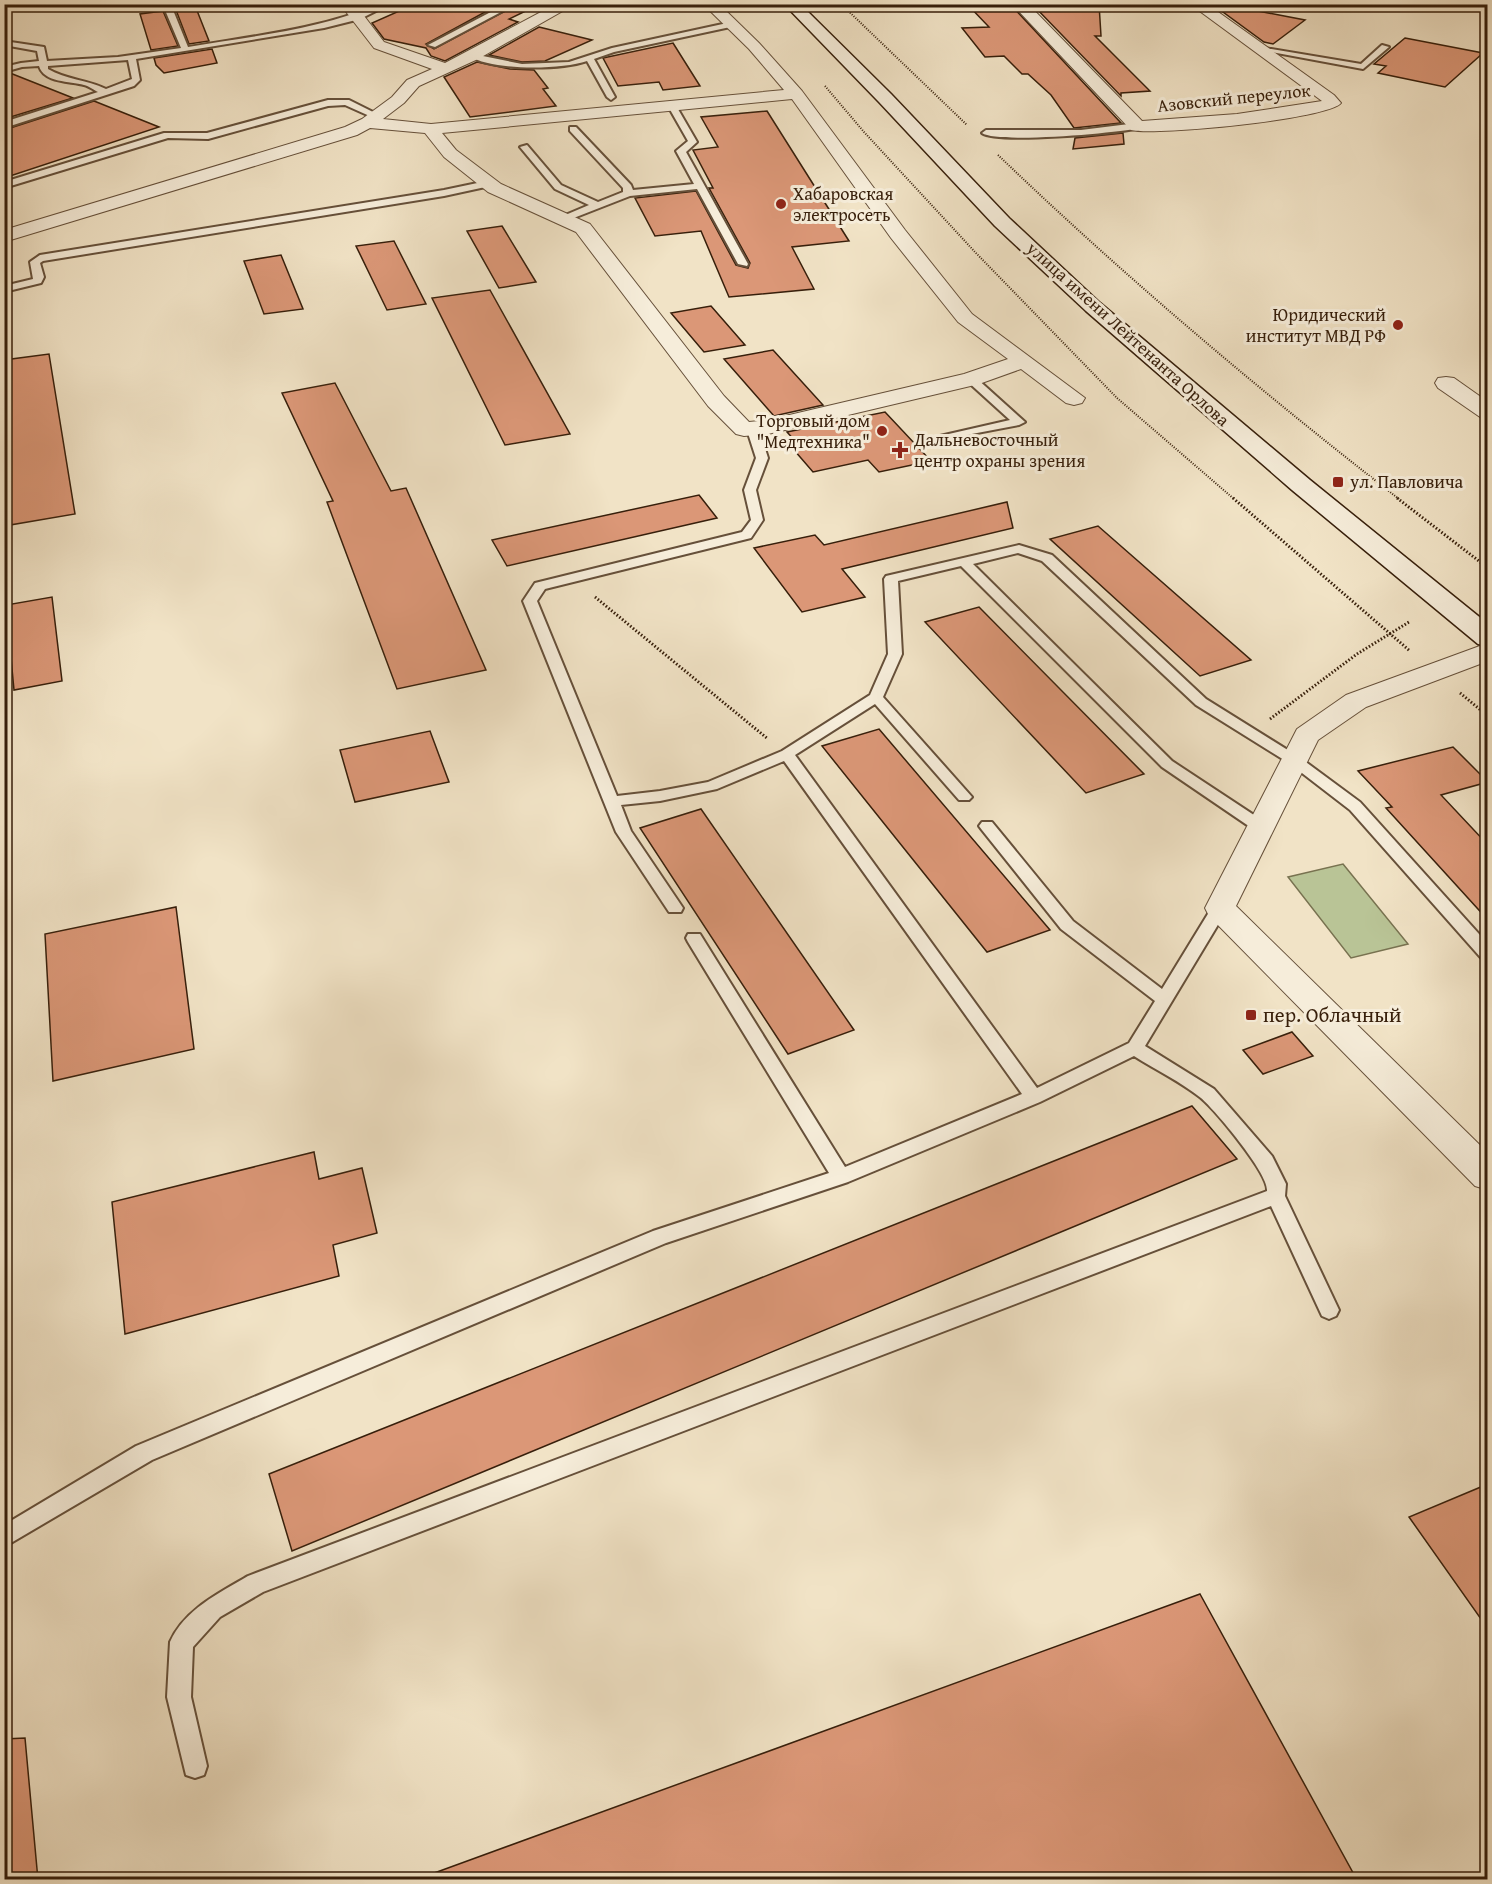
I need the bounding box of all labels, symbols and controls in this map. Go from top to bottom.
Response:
street label: Азовский переулок [1156,76,1312,119]
place label: Хабаровская электросеть [793,180,893,228]
marker: Хабаровская электросеть [774,197,788,211]
street label: улица имени Лейтенанта Орлова [1020,234,1236,433]
place label: Юридический институт МВД РФ [1246,301,1386,349]
marker: Юридический институт МВД РФ [1391,318,1405,332]
place label: Торговый дом "Медтехника" [756,407,870,455]
marker: Торговый дом "Медтехника" [875,424,889,438]
place label: Дальневосточный центр охраны зрения [913,426,1085,474]
marker: Дальневосточный центр охраны зрения [891,441,909,459]
place label: ул. Павловича [1349,468,1464,495]
marker: ул. Павловича [1331,475,1345,489]
place label: пер. Облачный [1263,999,1401,1030]
marker: пер. Облачный [1244,1008,1258,1022]

